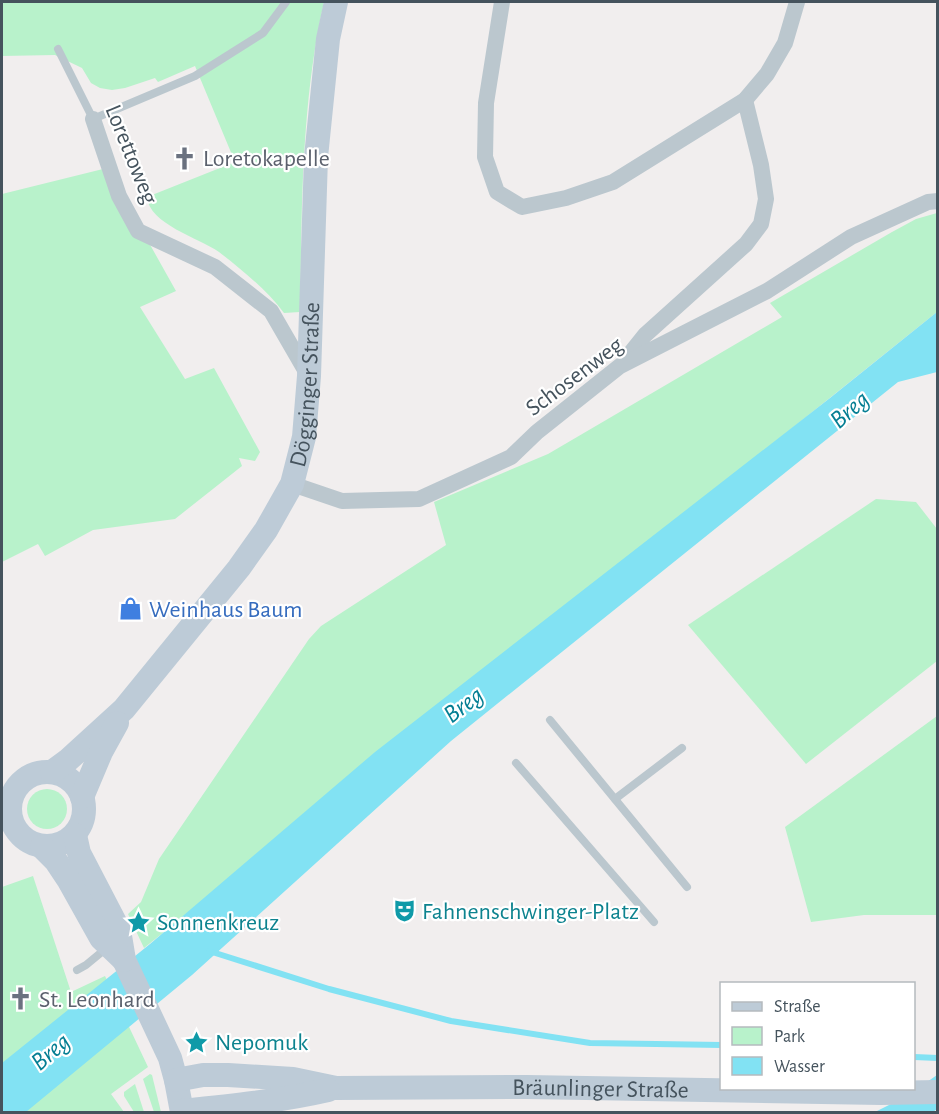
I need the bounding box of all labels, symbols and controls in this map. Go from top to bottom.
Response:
street label: Lorettoweg [100,101,162,208]
church icon: Loretokapelle [172,145,198,171]
place label: Loretokapelle [203,147,330,171]
street label: Dögginger Straße [286,302,324,470]
street label: Schosenweg [522,333,628,421]
water label: Breg [825,386,874,434]
shop icon: Weinhaus Baum [118,596,144,622]
place label: Weinhaus Baum [149,598,302,622]
water label: Breg [439,682,488,728]
theatre icon: Fahnenschwinger-Platz [391,898,417,924]
place label: Fahnenschwinger-Platz [422,900,639,924]
place icon: Sonnenkreuz [126,909,152,935]
place label: Sonnenkreuz [157,911,279,935]
legend [720,982,915,1090]
church icon: St. Leonhard [8,986,34,1012]
place label: St. Leonhard [39,988,155,1012]
text: Straße [774,998,820,1016]
water label: Breg [26,1028,75,1075]
text: Park [774,1028,806,1046]
place icon: Nepomuk [184,1029,210,1055]
place label: Nepomuk [215,1031,308,1055]
text: Wasser [774,1058,825,1076]
street label: Bräunlinger Straße [512,1076,689,1103]

